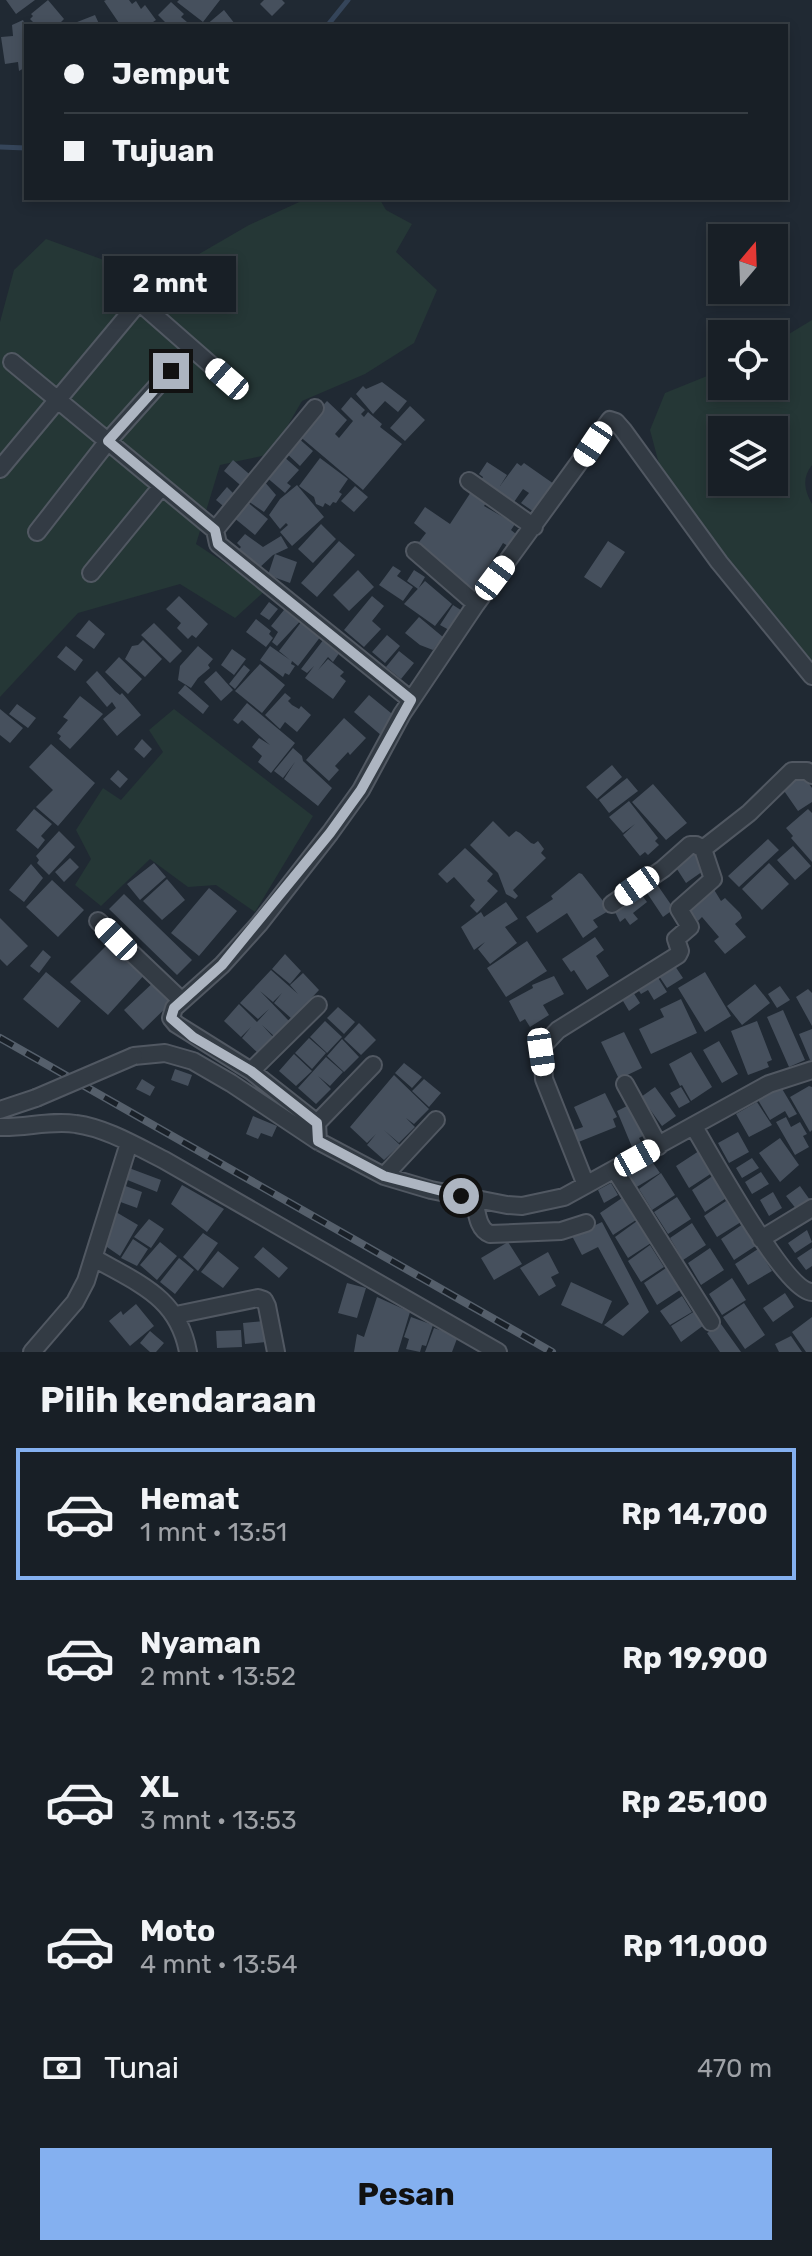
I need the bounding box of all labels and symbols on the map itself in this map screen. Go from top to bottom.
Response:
north arrow [708,224,788,304]
callout: 2 mnt [105,255,237,311]
route end [153,353,189,389]
car [201,354,253,404]
car [570,417,616,471]
car [471,552,519,604]
car [610,862,664,910]
car [91,914,141,964]
car [526,1027,556,1077]
car [610,1136,664,1180]
route start [443,1178,479,1214]

